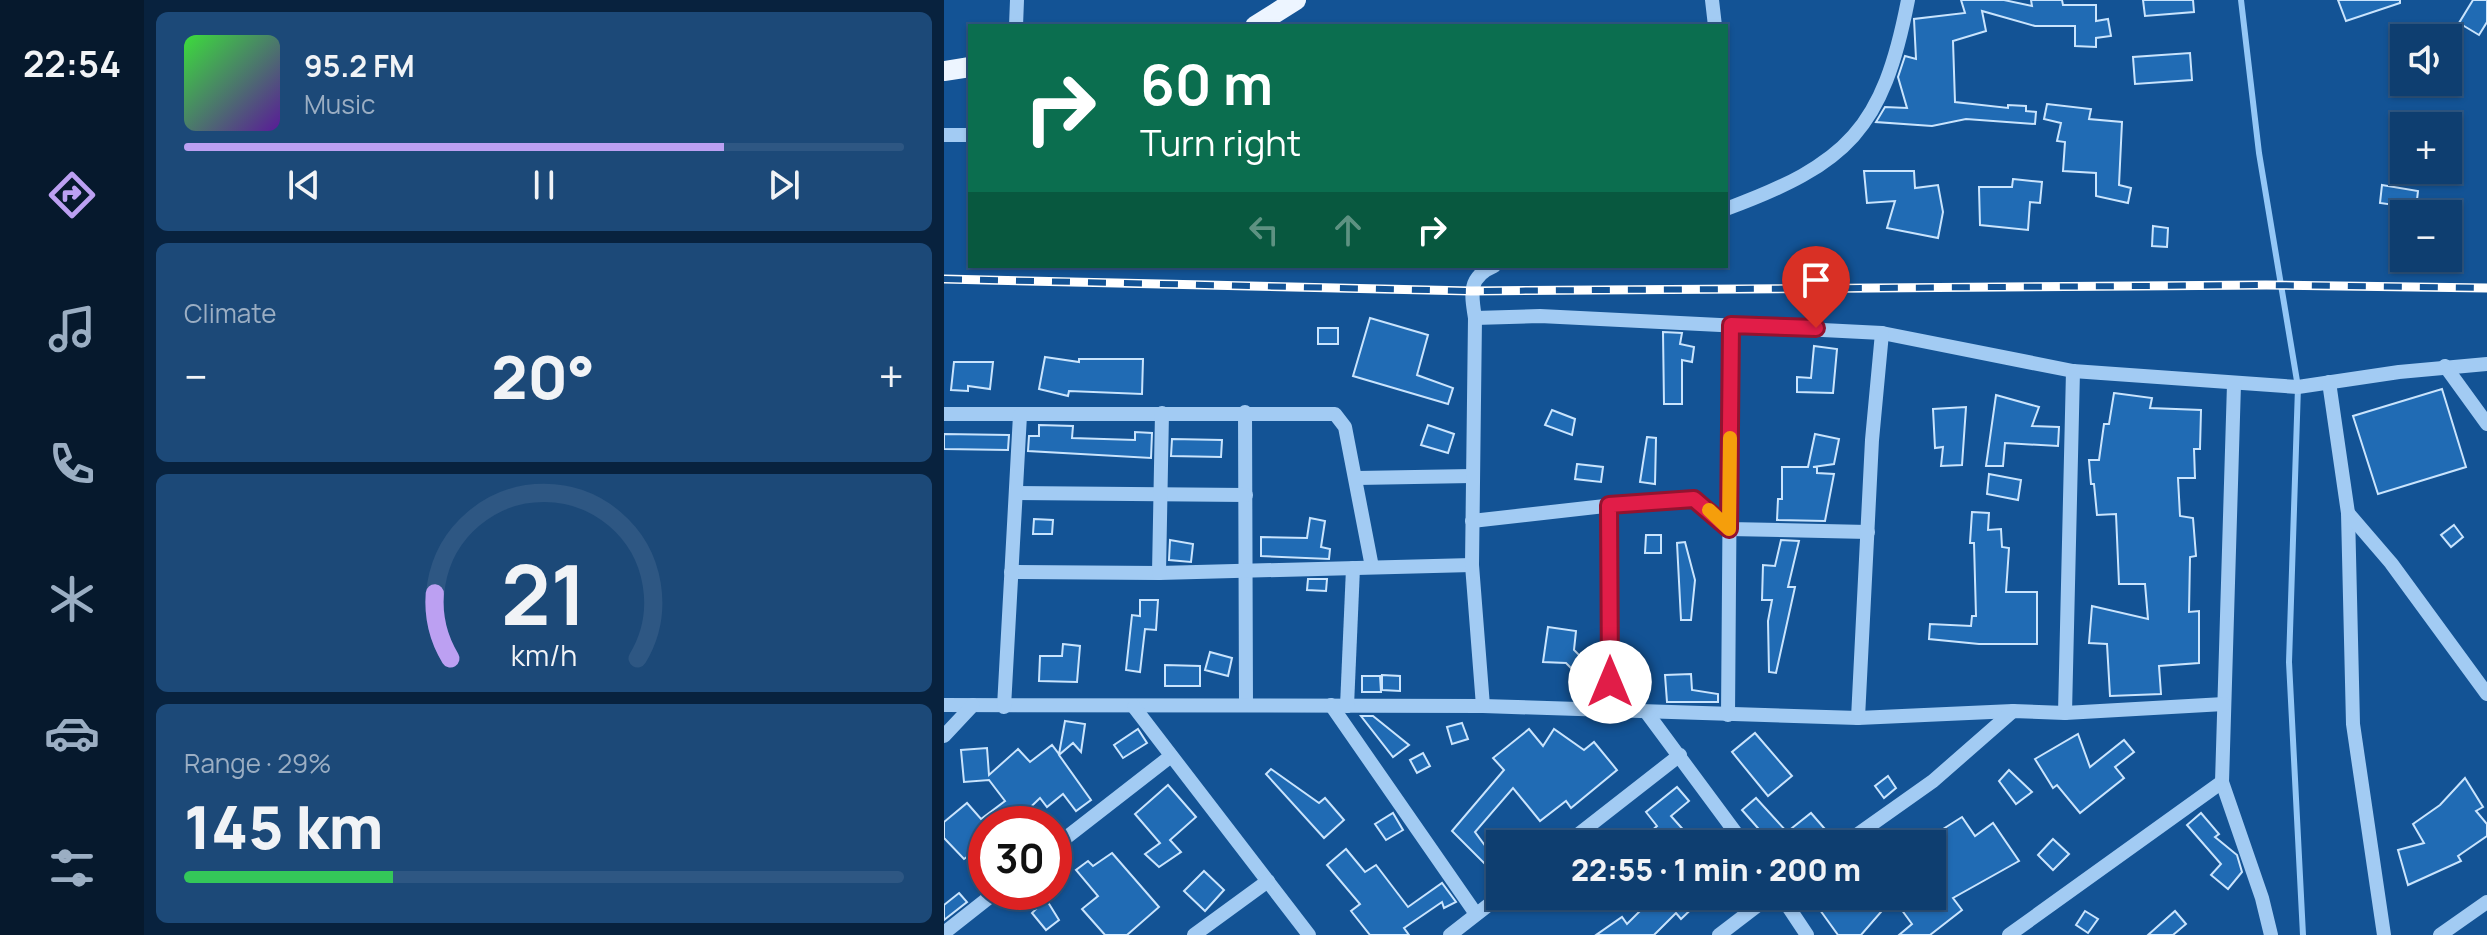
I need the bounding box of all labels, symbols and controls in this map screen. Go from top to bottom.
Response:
map controls [2390,24,2462,272]
button: sound [2390,24,2462,96]
text: 22:54 [23,39,121,88]
text: 95.2 FM [304,45,415,86]
text: 60 m [1140,45,1273,122]
icon: right [1008,56,1112,160]
text: Music [304,86,375,122]
button: + [2390,112,2462,184]
text: Turn right [1140,118,1301,167]
icon: previous [282,163,326,207]
icon: pause [522,163,566,207]
icon: next [762,163,806,207]
icon: directions [44,167,100,223]
button: − [2390,200,2462,272]
icon: left [1242,208,1286,252]
icon: ahead [1326,208,1370,252]
icon: right [1410,208,1454,252]
pin [1782,246,1850,328]
icon: arrive [1794,258,1838,302]
text: Climate [184,295,276,331]
icon: music [44,301,100,357]
text: 20° [491,335,595,417]
text: − [184,346,208,406]
text: + [879,346,904,406]
icon: phone [44,436,100,492]
text: 21 [501,535,587,649]
icon: climate [44,571,100,627]
text: km/h [511,636,577,675]
position arrow [1568,640,1652,724]
icon: car [44,705,100,761]
text: Range · 29% [184,745,332,781]
text: 145 km [184,785,384,867]
speed limit sign: 30 [968,806,1072,910]
icon: filters [44,840,100,896]
text: 22:55 · 1 min · 200 m [1571,849,1861,890]

